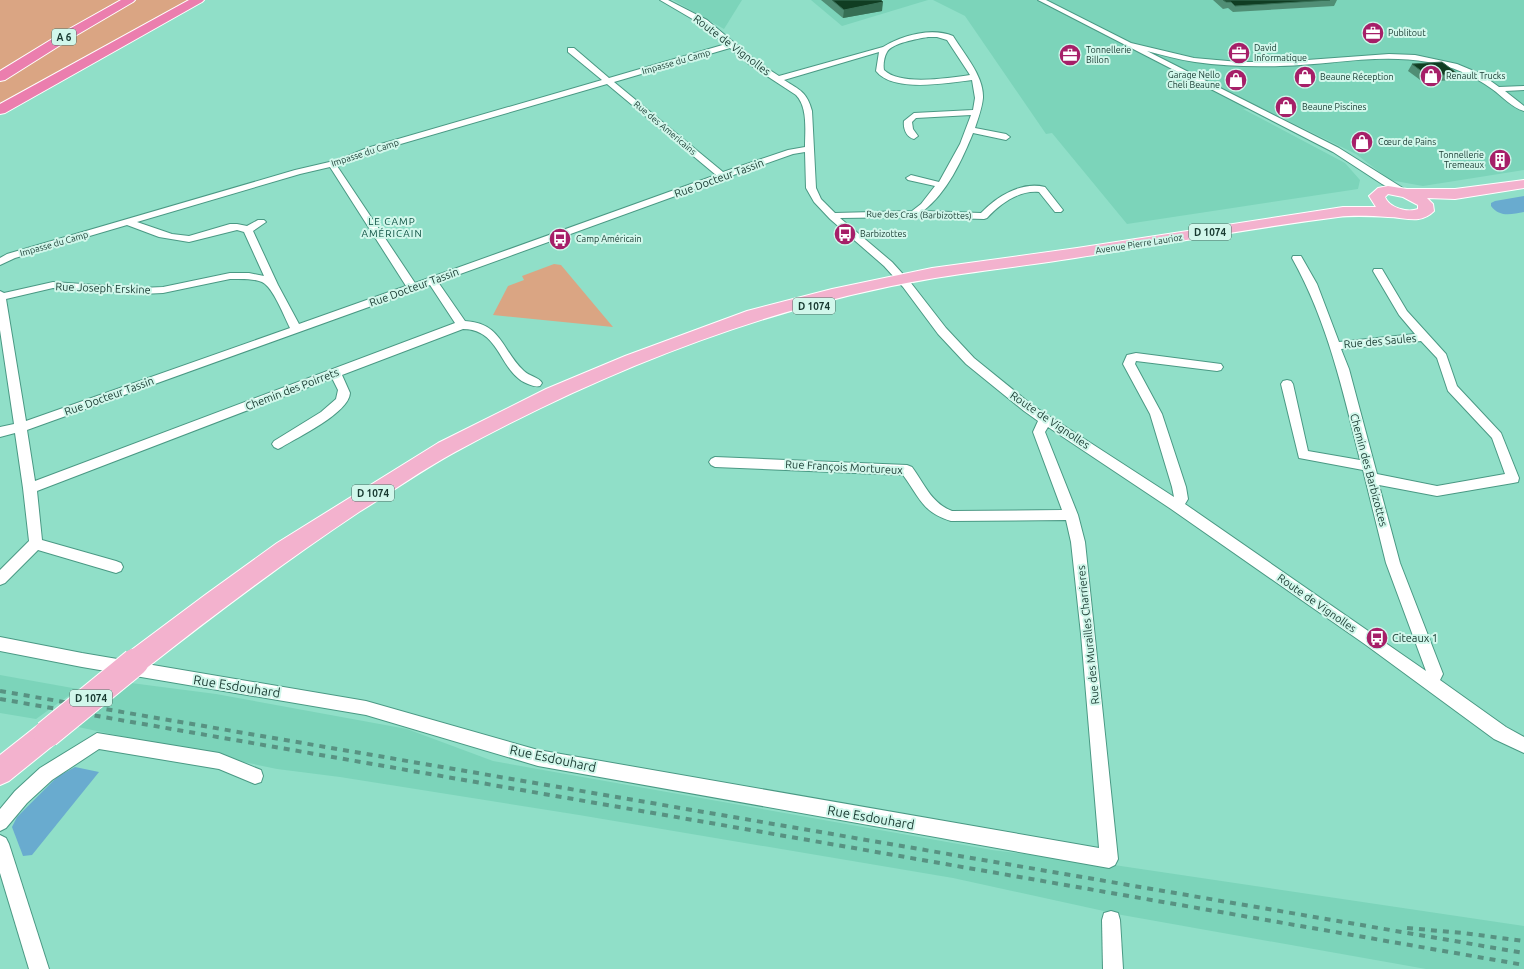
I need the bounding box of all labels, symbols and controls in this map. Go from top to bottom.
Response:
street label: Route de Vignolles [691,12,773,78]
office icon: Publitout [1360,20,1386,46]
place label: Publitout [1388,28,1426,38]
road number: A 6 [52,29,76,45]
office icon: David Informatique [1226,40,1252,66]
office icon: Tonnellerie Billon [1057,42,1083,68]
place label: David Informatique [1254,43,1307,63]
place label: Tonnellerie Billon [1086,45,1131,65]
street label: Impasse du Camp [641,47,711,77]
shop icon: Renault Trucks [1418,63,1444,89]
shop icon: Beaune Réception [1292,64,1318,90]
shop icon: Garage Nello Cheli Beaune [1223,67,1249,93]
place label: Garage Nello Cheli Beaune [1167,70,1220,90]
place label: Renault Trucks [1446,71,1505,81]
place label: Beaune Réception [1320,72,1394,82]
shop icon: Beaune Piscines [1273,94,1299,120]
street label: Rue des Americains [632,99,698,157]
place label: Beaune Piscines [1302,102,1367,112]
shop icon: Cœur de Pains [1349,129,1375,155]
street label: Impasse du Camp [330,137,400,169]
place label: Cœur de Pains [1378,137,1436,147]
building icon: Tonnellerie Tremeaux [1487,147,1513,173]
place label: Tonnellerie Tremeaux [1439,150,1484,170]
street label: Rue Docteur Tassin [673,156,765,200]
street label: Rue des Cras (Barbizottes) [866,209,972,221]
district label: LE CAMP AMÉRICAIN [361,216,423,239]
bus stop icon: Barbizottes [832,221,858,247]
road number: D 1074 [1189,224,1231,240]
bus stop icon: Camp Américain [547,226,573,252]
street label: Impasse du Camp [19,229,89,259]
place label: Barbizottes [860,229,907,239]
street label: Avenue Pierre Laurioz [1095,232,1183,256]
place label: Camp Américain [576,234,642,244]
street label: Rue Docteur Tassin [368,265,460,309]
street label: Rue Joseph Erskine [55,280,151,296]
road number: D 1074 [793,298,835,314]
street label: Rue des Saules [1343,332,1417,350]
street label: Chemin des Poirrets [244,366,341,412]
street label: Rue Docteur Tassin [63,374,155,418]
street label: Route de Vignolles [1008,389,1092,451]
street label: Chemin des Barbizottes [1348,412,1390,528]
street label: Rue François Mortureux [785,458,904,476]
road number: D 1074 [352,485,394,501]
street label: Rue des Murailles Charrieres [1075,565,1101,705]
street label: Route de Vignolles [1275,571,1359,635]
bus stop icon: Citeaux 1 [1364,625,1390,651]
place label: Citeaux 1 [1392,632,1438,644]
street label: Rue Esdouhard [193,672,281,700]
road number: D 1074 [70,690,112,706]
street label: Rue Esdouhard [509,742,597,774]
street label: Rue Esdouhard [827,802,915,832]

